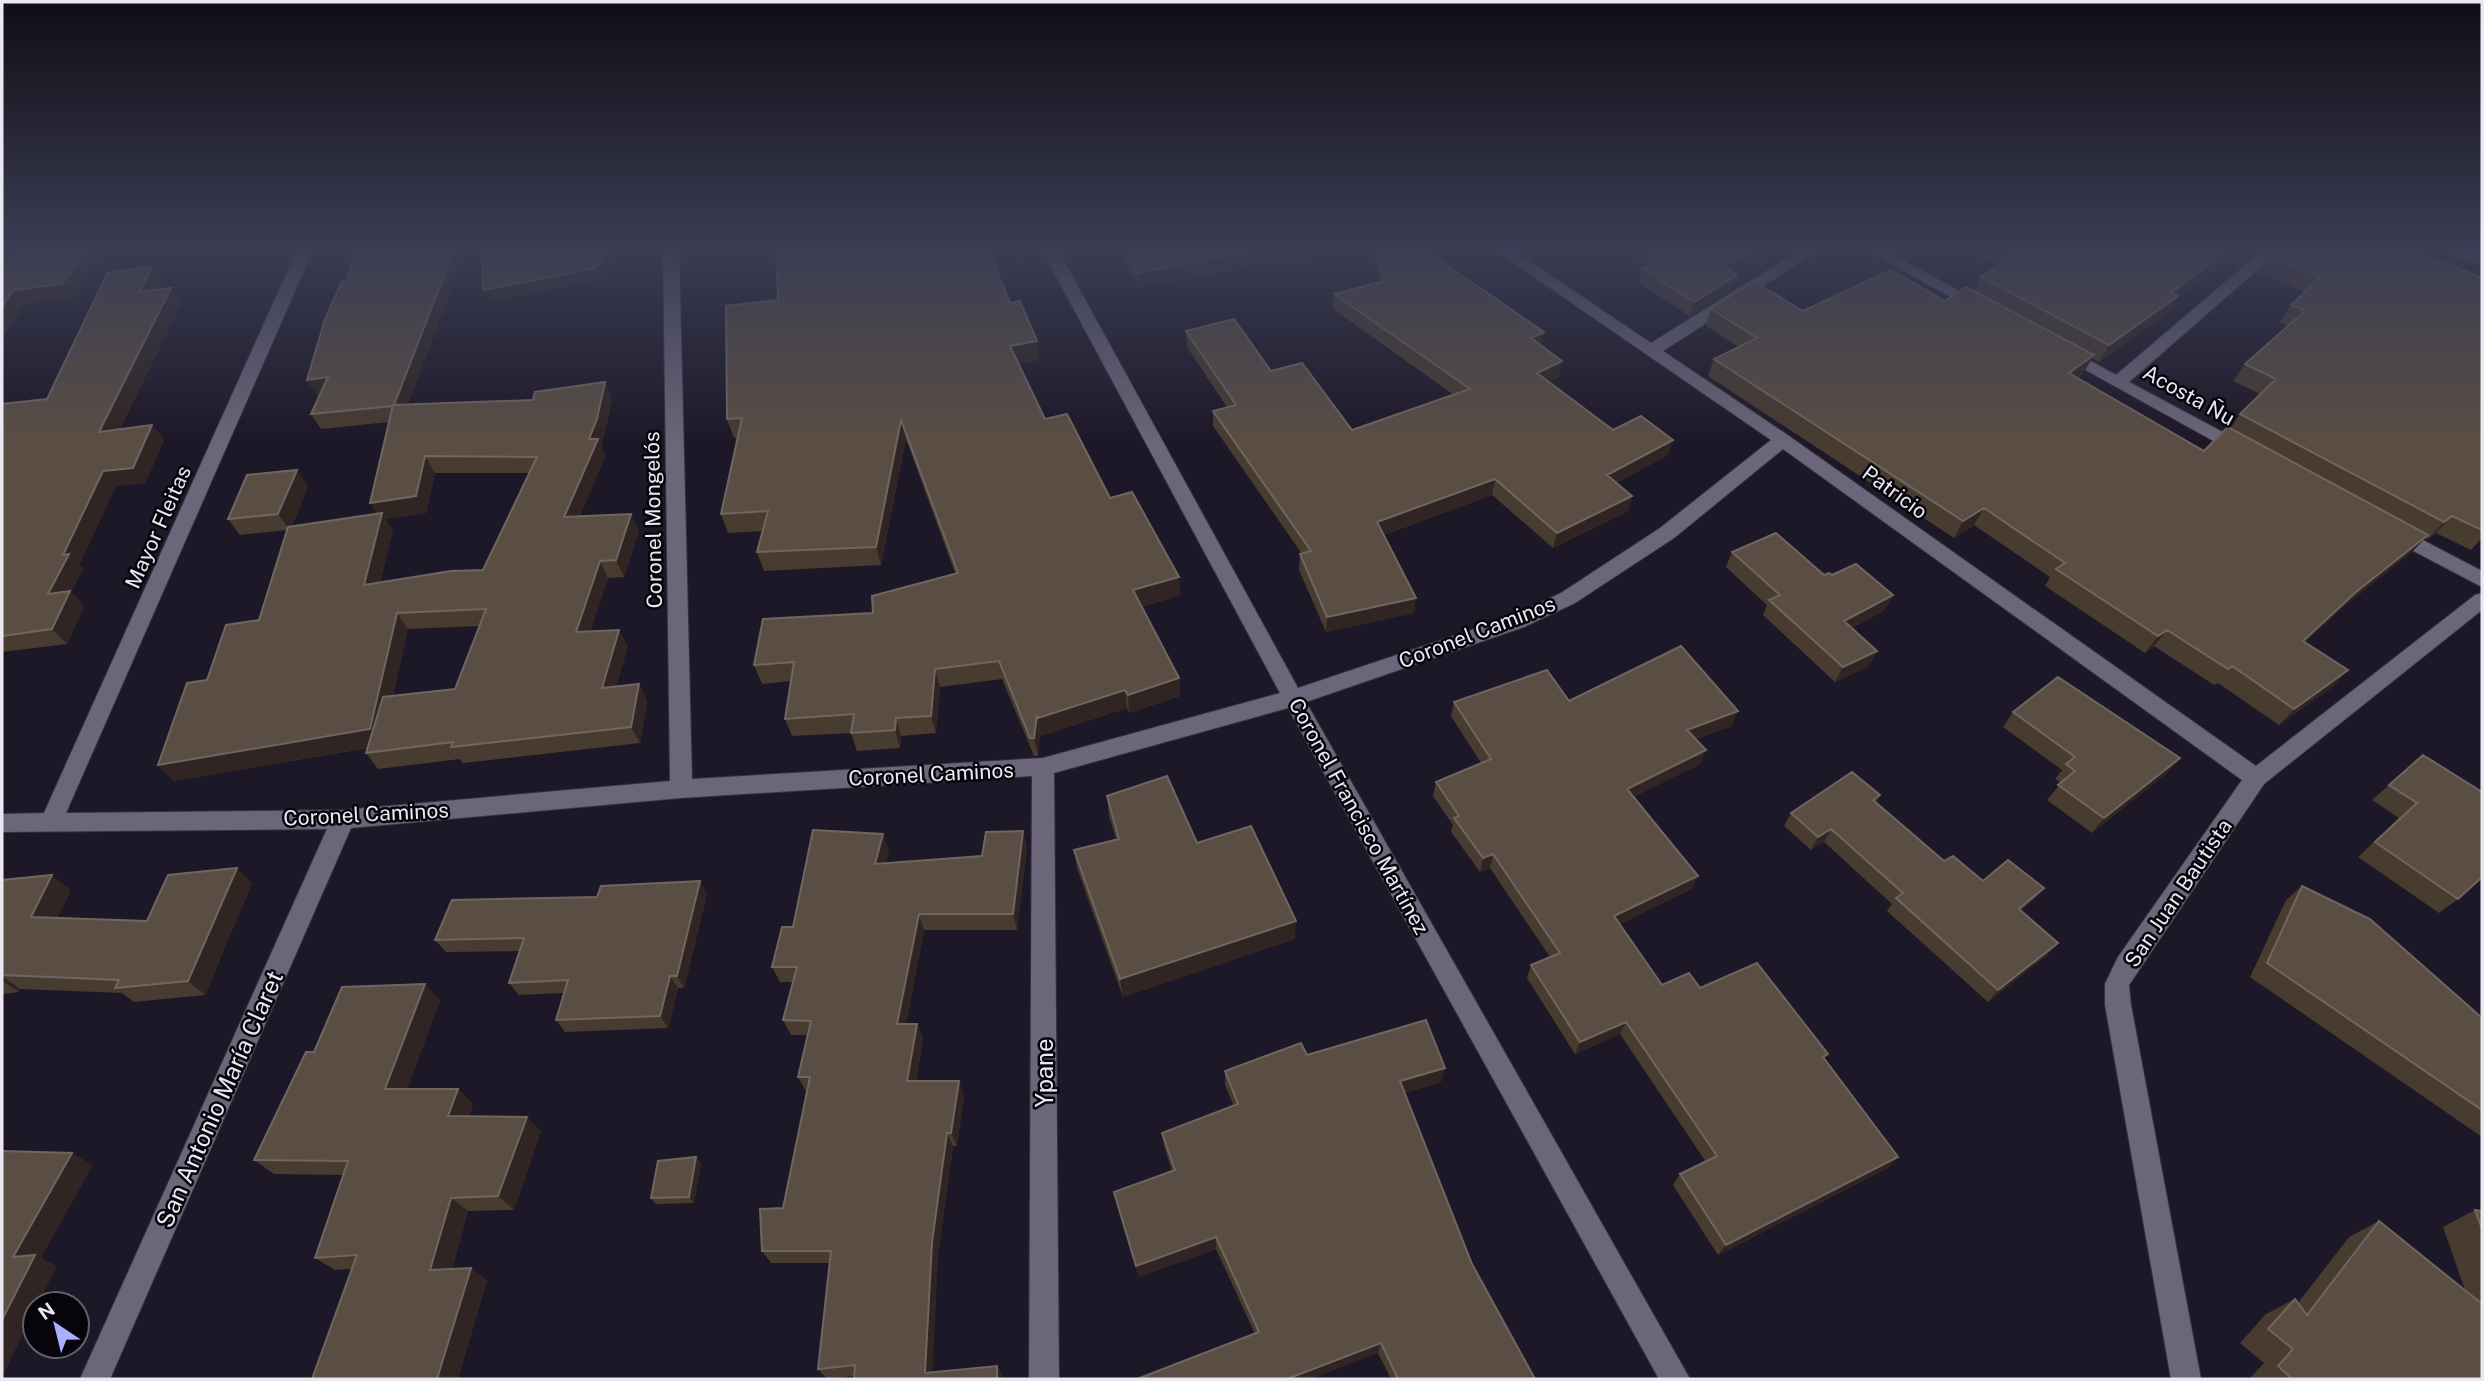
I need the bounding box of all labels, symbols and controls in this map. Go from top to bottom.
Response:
street label: Acosta Ñu [2139,360,2239,430]
street label: Coronel Mongelós [639,431,667,609]
street label: Patricio [1858,460,1932,524]
street label: Mayor Fleitas [120,462,196,592]
street label: Coronel Caminos [1395,591,1559,673]
street label: Coronel Francisco Martínez [1284,693,1434,939]
street label: Coronel Caminos [848,757,1014,791]
street label: Coronel Caminos [283,797,449,831]
street label: San Juan Bautista [2119,814,2237,972]
street label: San Antonio María Claret [150,966,288,1232]
street label: Ypane [1030,1039,1058,1108]
north arrow [21,1290,91,1360]
text: N [34,1298,59,1324]

